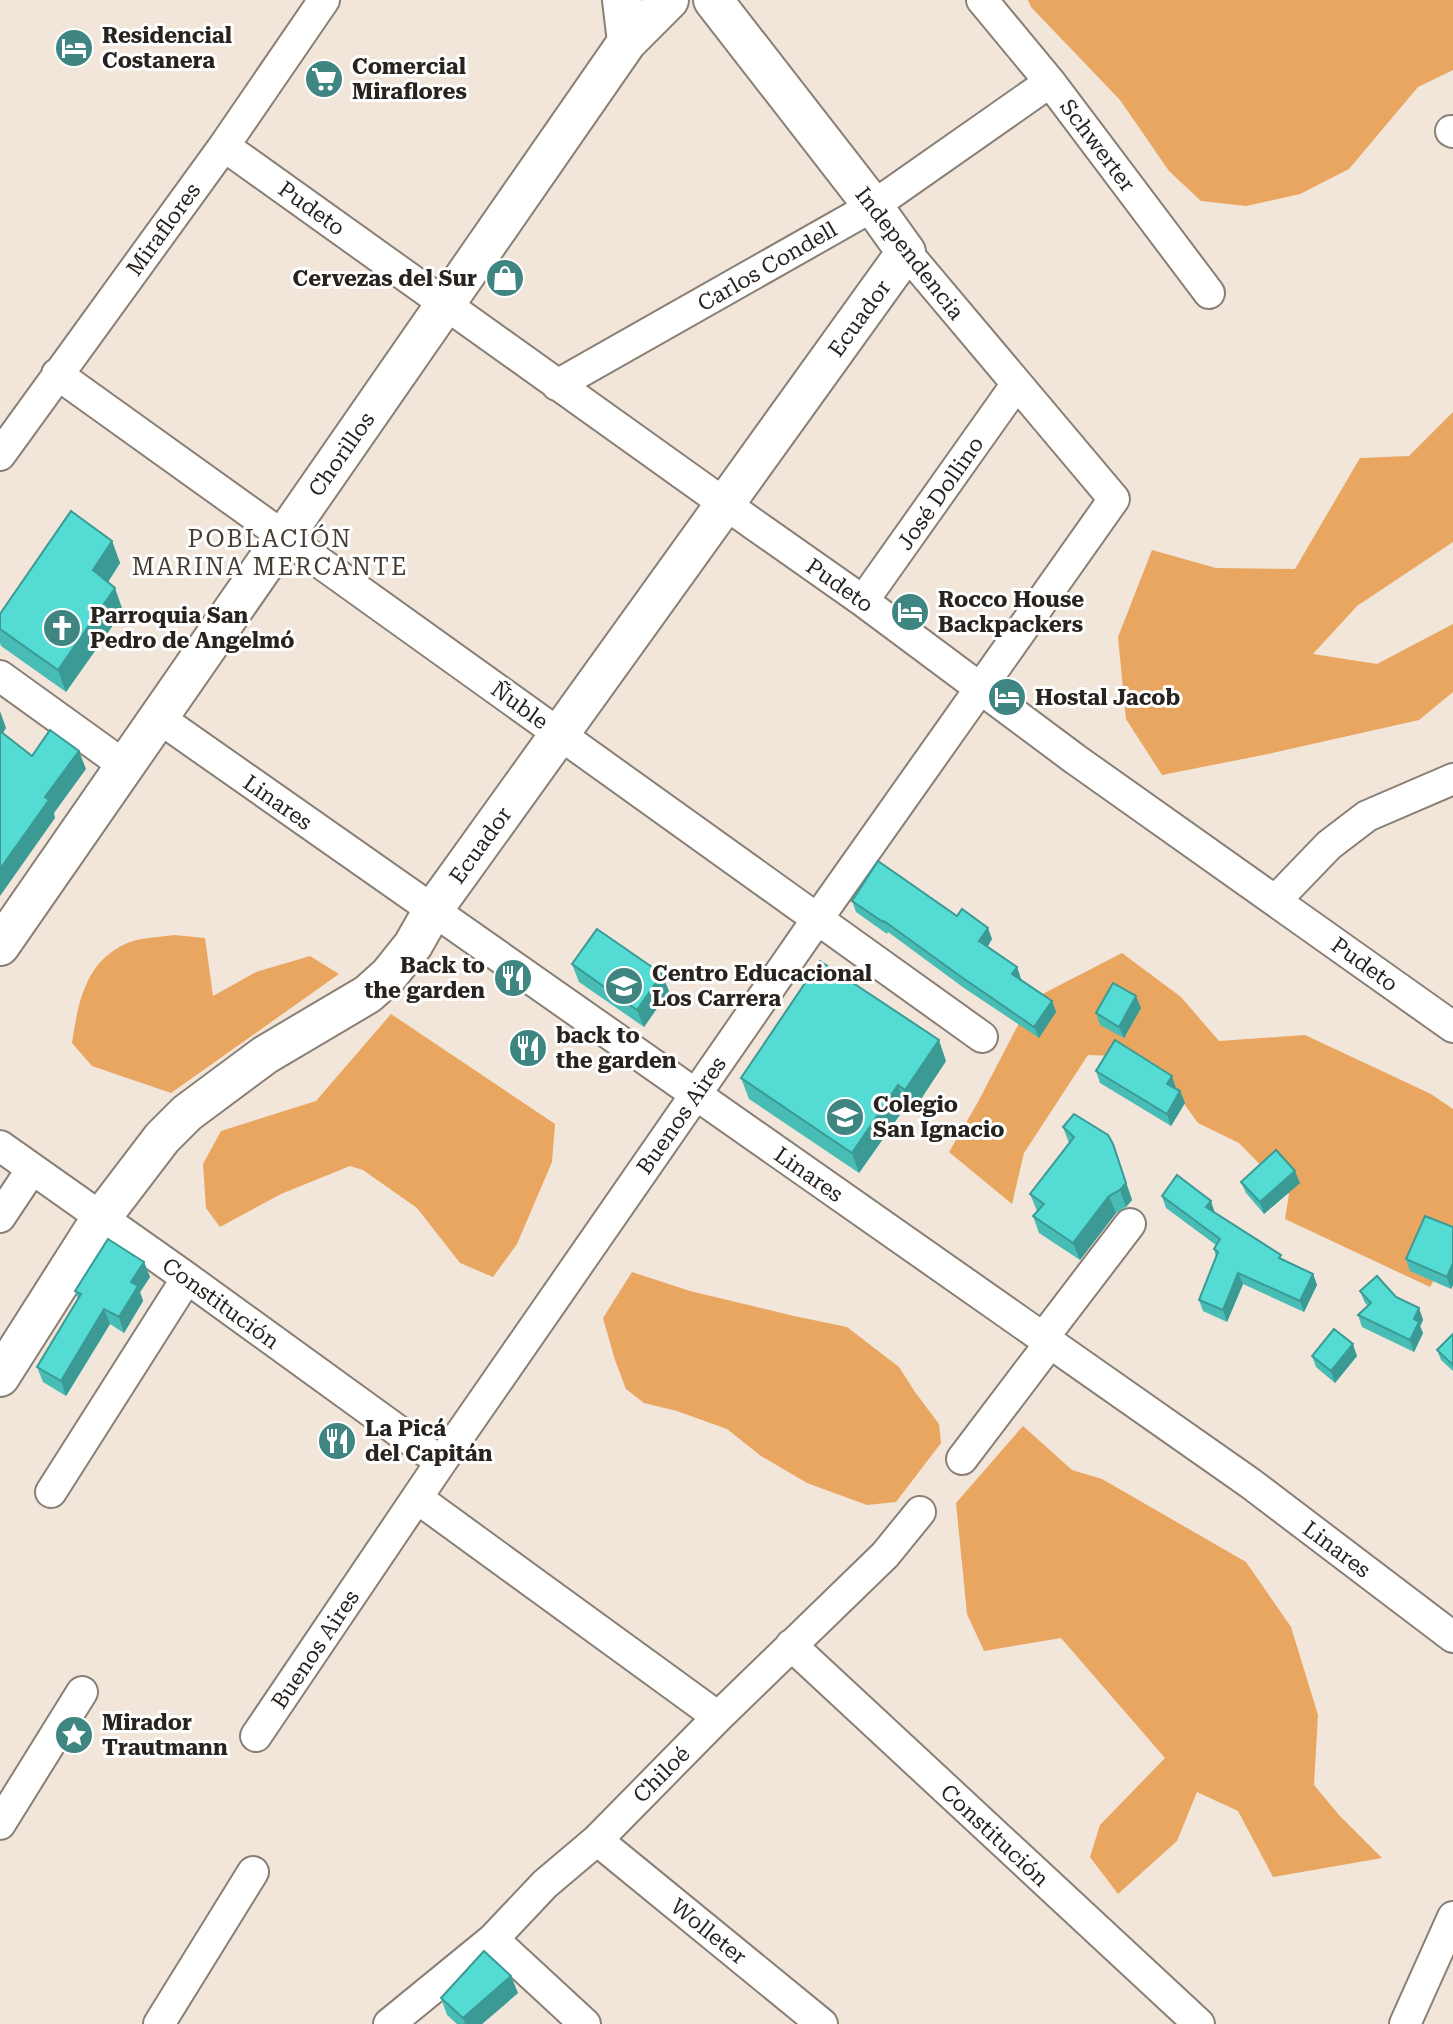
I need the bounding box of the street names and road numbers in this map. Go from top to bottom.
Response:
street label: Schwerter [1055,94,1140,196]
street label: Pudeto [274,176,350,241]
street label: Miraflores [121,178,205,280]
street label: Independencia [850,182,969,324]
street label: Carlos Condell [693,216,841,316]
street label: Ecuador [823,275,896,361]
street label: Chorillos [303,407,379,501]
street label: José Dollino [892,432,989,555]
street label: Pudeto [801,553,878,617]
street label: Ñuble [486,676,554,734]
street label: Linares [239,770,317,835]
street label: Ecuador [444,802,517,888]
street label: Pudeto [1327,932,1403,997]
street label: Buenos Aires [632,1052,731,1179]
street label: Linares [770,1142,848,1207]
street label: Constitución [157,1253,284,1354]
street label: Linares [1298,1516,1375,1583]
street label: Buenos Aires [267,1585,364,1713]
street label: Chiloé [628,1741,695,1808]
street label: Constitución [936,1779,1054,1892]
street label: Wolleter [666,1893,751,1969]

